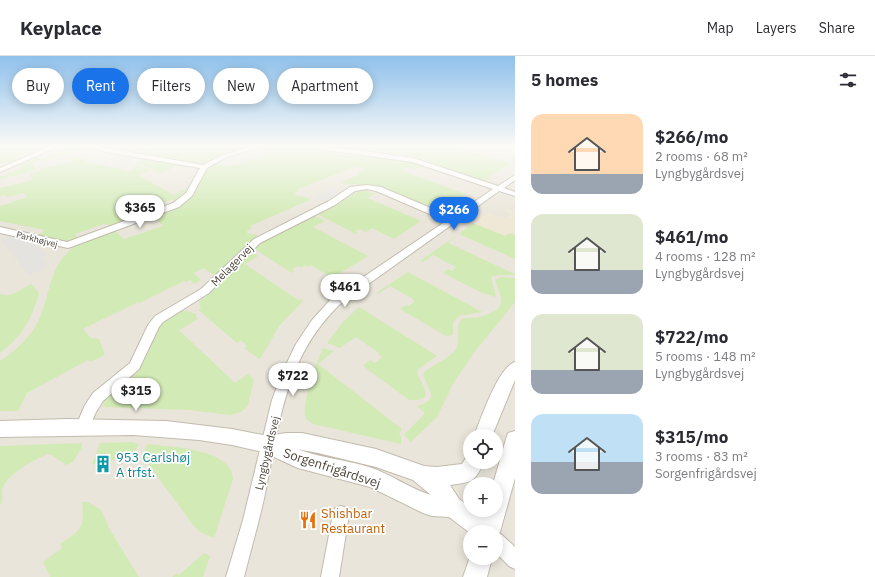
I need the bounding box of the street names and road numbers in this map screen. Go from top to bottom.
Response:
street label: Parkhøjvej [15,229,59,249]
street label: Melagervej [208,241,256,289]
street label: Lyngbygårdsvej [252,415,282,491]
street label: Sorgenfrigårdsvej [281,444,383,492]

